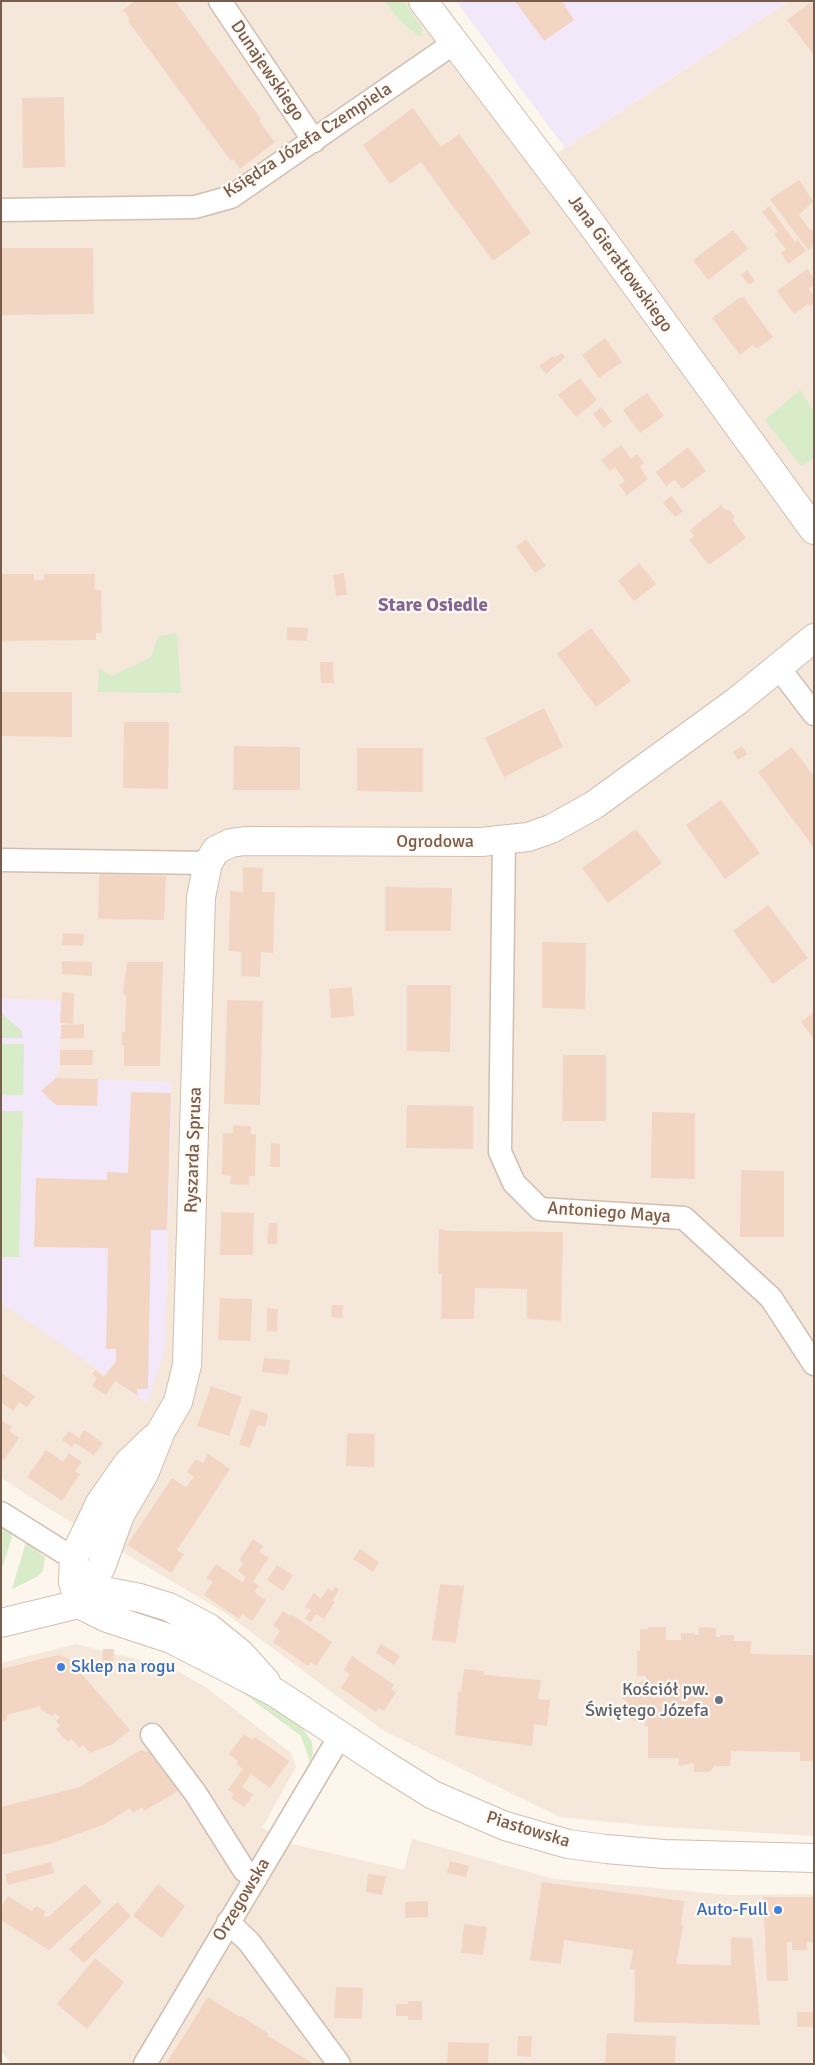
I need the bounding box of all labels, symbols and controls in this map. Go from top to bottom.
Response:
street label: Dunajewskiego [225,17,309,125]
street label: Księdza Józefa Czempiela [220,79,396,203]
street label: Jana Gierałtowskiego [563,191,677,337]
district label: Stare Osiedle [378,595,488,617]
street label: Ogrodowa [396,831,474,853]
street label: Ryszarda Sprusa [181,1086,207,1214]
street label: Antoniego Maya [547,1198,671,1228]
place label: Sklep na rogu [71,1656,175,1678]
marker: Sklep na rogu [55,1661,67,1673]
place label: Kościół pw. Świętego Józefa [585,1679,709,1722]
marker: Kościół pw. Świętego Józefa [713,1694,725,1706]
street label: Piastowska [484,1807,572,1853]
street label: Orzegowska [209,1855,275,1945]
place label: Auto-Full [696,1899,768,1921]
marker: Auto-Full [772,1904,784,1916]

